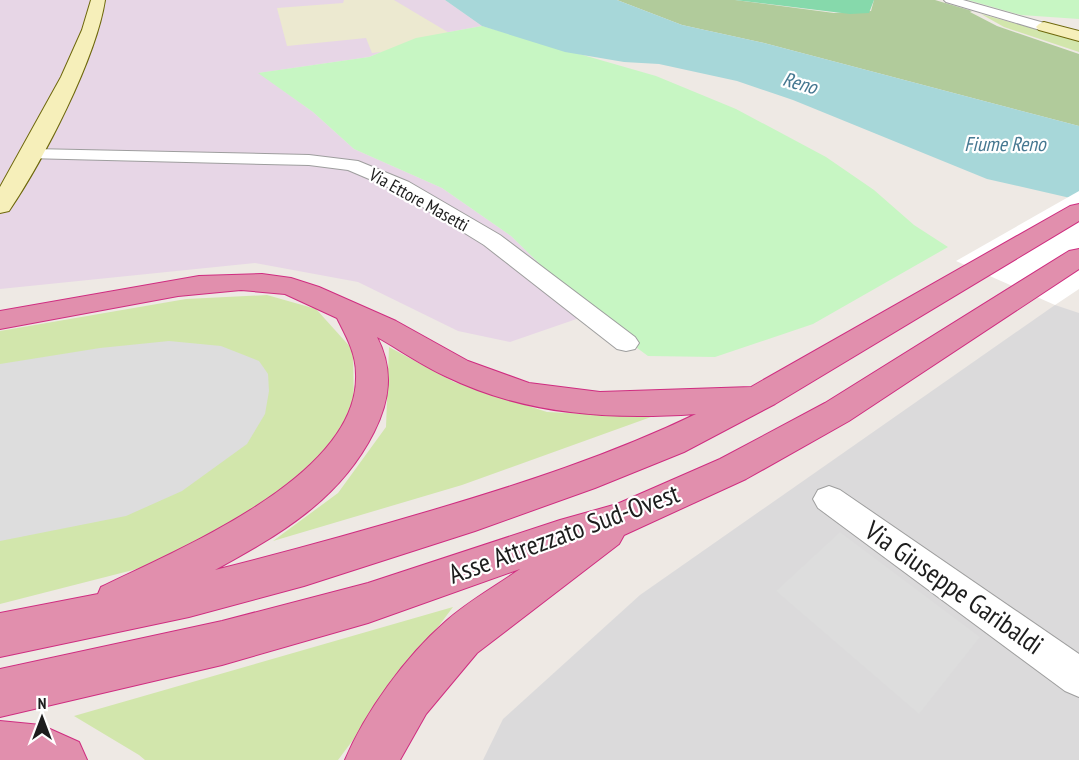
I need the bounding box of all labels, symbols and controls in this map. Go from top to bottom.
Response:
water label: Reno [780,66,821,101]
water label: Fiume Reno [964,131,1047,157]
street label: Via Ettore Masetti [364,162,473,236]
street label: Asse Attrezzato Sud-Ovest [444,475,684,591]
street label: Via Giuseppe Garibaldi [858,512,1050,661]
north arrow [12,688,72,748]
text: N [38,693,46,713]

